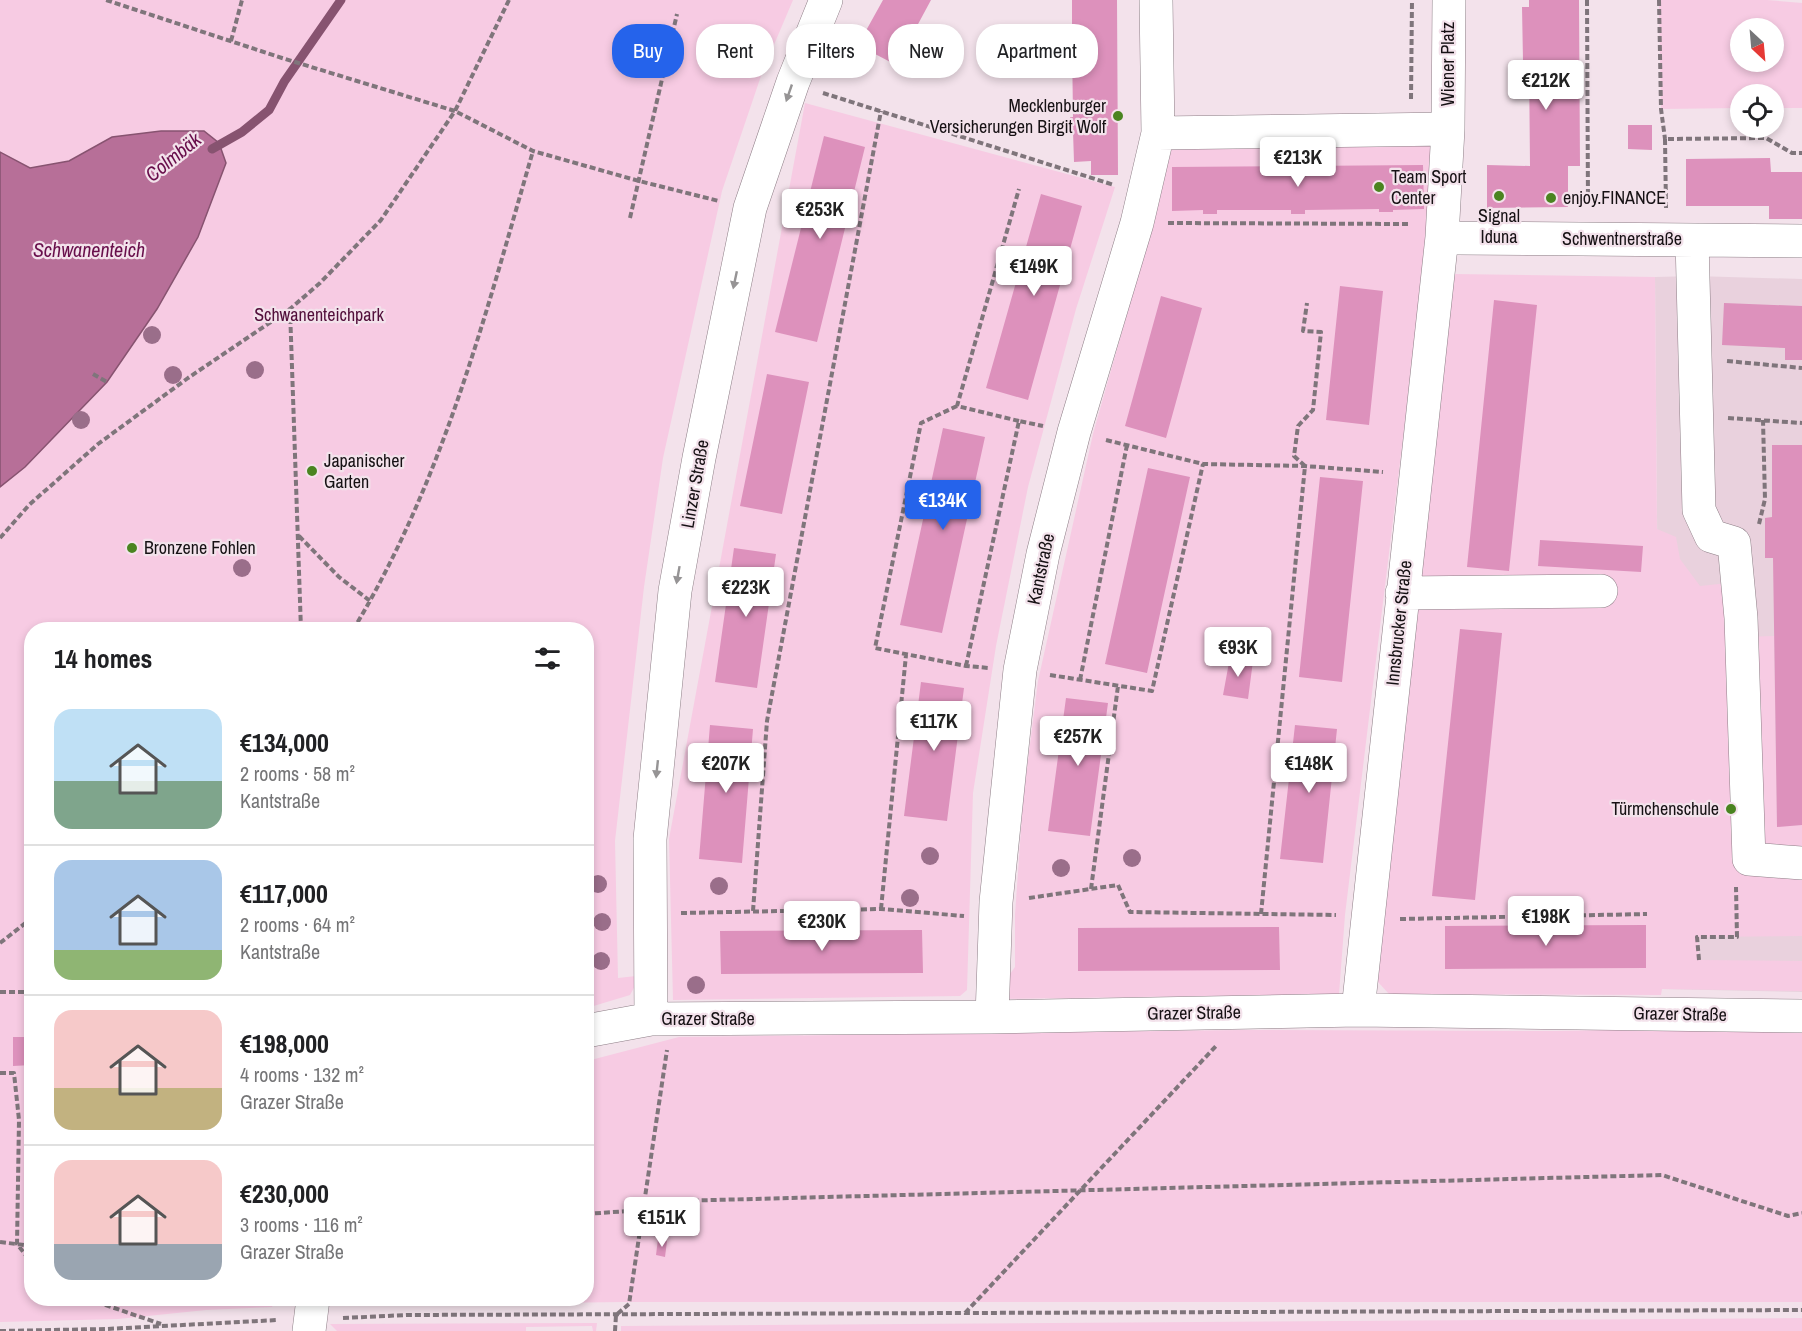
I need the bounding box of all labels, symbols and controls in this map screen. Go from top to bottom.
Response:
north arrow [1730,18,1784,72]
map controls [1730,18,1784,138]
street label: Wiener Platz [1435,22,1460,106]
chip: Buy [612,24,684,78]
chip: Rent [696,24,774,78]
chip: Filters [786,24,876,78]
chip: New [888,24,964,78]
chip: Apartment [976,24,1098,78]
pin: €212K [1504,60,1588,111]
text: €212K [1522,66,1570,93]
one-way arrow [783,84,793,102]
button: locate [1730,84,1784,138]
place label: Mecklenburger Versicherungen Birgit Wolf [930,93,1107,139]
marker: Mecklenburger Versicherungen Birgit Wolf [1111,109,1125,123]
water label: Colmbäk [139,125,207,187]
pin: €213K [1256,137,1340,188]
text: €213K [1274,143,1322,170]
place label: Team Sport Center [1391,164,1466,210]
marker: Team Sport Center [1372,180,1386,194]
place label: enjoy.FINANCE [1563,185,1666,210]
pin: €253K [778,189,862,240]
marker: Signal Iduna [1492,189,1506,203]
marker: enjoy.FINANCE [1544,191,1558,205]
text: €253K [796,195,844,222]
place label: Signal Iduna [1478,203,1520,249]
street label: Schwentnerstraße [1562,226,1682,251]
water label: Schwanenteich [33,236,145,263]
pin: €149K [992,246,1076,297]
text: €149K [1010,252,1058,279]
one-way arrow [730,271,739,290]
park label: Schwanenteichpark [254,302,384,327]
street label: Linzer Straße [674,438,715,530]
place label: Japanischer Garten [324,448,404,494]
marker: Japanischer Garten [305,464,319,478]
pin: €134K [901,480,985,531]
text: €134K [919,486,967,513]
street label: Kantstraße [1021,531,1060,607]
place label: Bronzene Fohlen [144,535,256,560]
marker: Bronzene Fohlen [125,541,139,555]
street label: Innsbrucker Straße [1380,559,1417,687]
one-way arrow [673,565,682,584]
pin: €223K [704,567,788,618]
text: €223K [722,573,770,600]
pin: €93K [1202,627,1274,678]
text: €93K [1218,633,1258,660]
text: 14 homes [54,641,152,676]
icon: filters [531,642,564,675]
pin: €117K [892,701,976,752]
text: €117K [910,707,958,734]
pin: €257K [1036,716,1120,767]
text: €257K [1054,722,1102,749]
text: €134,000 [240,725,329,760]
icon: home [102,733,174,805]
pin: €207K [684,743,768,794]
pin: €148K [1267,743,1351,794]
text: €207K [702,749,750,776]
text: €148K [1285,749,1333,776]
one-way arrow [652,759,662,778]
text: 2 rooms · 58 m² [240,760,355,787]
text: Kantstraße [240,787,320,814]
place label: Türmchenschule [1611,796,1719,821]
marker: Türmchenschule [1724,802,1738,816]
text: €117,000 [240,876,328,911]
icon: home [102,884,174,956]
pin: €198K [1504,896,1588,947]
pin: €230K [780,901,864,952]
text: €198K [1522,902,1570,929]
text: €230K [798,907,846,934]
text: 2 rooms · 64 m² [240,911,355,938]
text: Kantstraße [240,938,320,965]
street label: Grazer Straße [1147,999,1241,1026]
street label: Grazer Straße [1633,1000,1727,1027]
street label: Grazer Straße [661,1006,755,1031]
text: €198,000 [240,1026,329,1061]
icon: home [102,1034,174,1106]
text: 4 rooms · 132 m² [240,1061,364,1088]
text: Grazer Straße [240,1088,344,1115]
text: €230,000 [240,1176,329,1211]
icon: home [102,1184,174,1256]
pin: €151K [620,1197,704,1248]
text: €151K [638,1203,686,1230]
text: 3 rooms · 116 m² [240,1211,363,1238]
text: Grazer Straße [240,1238,344,1265]

